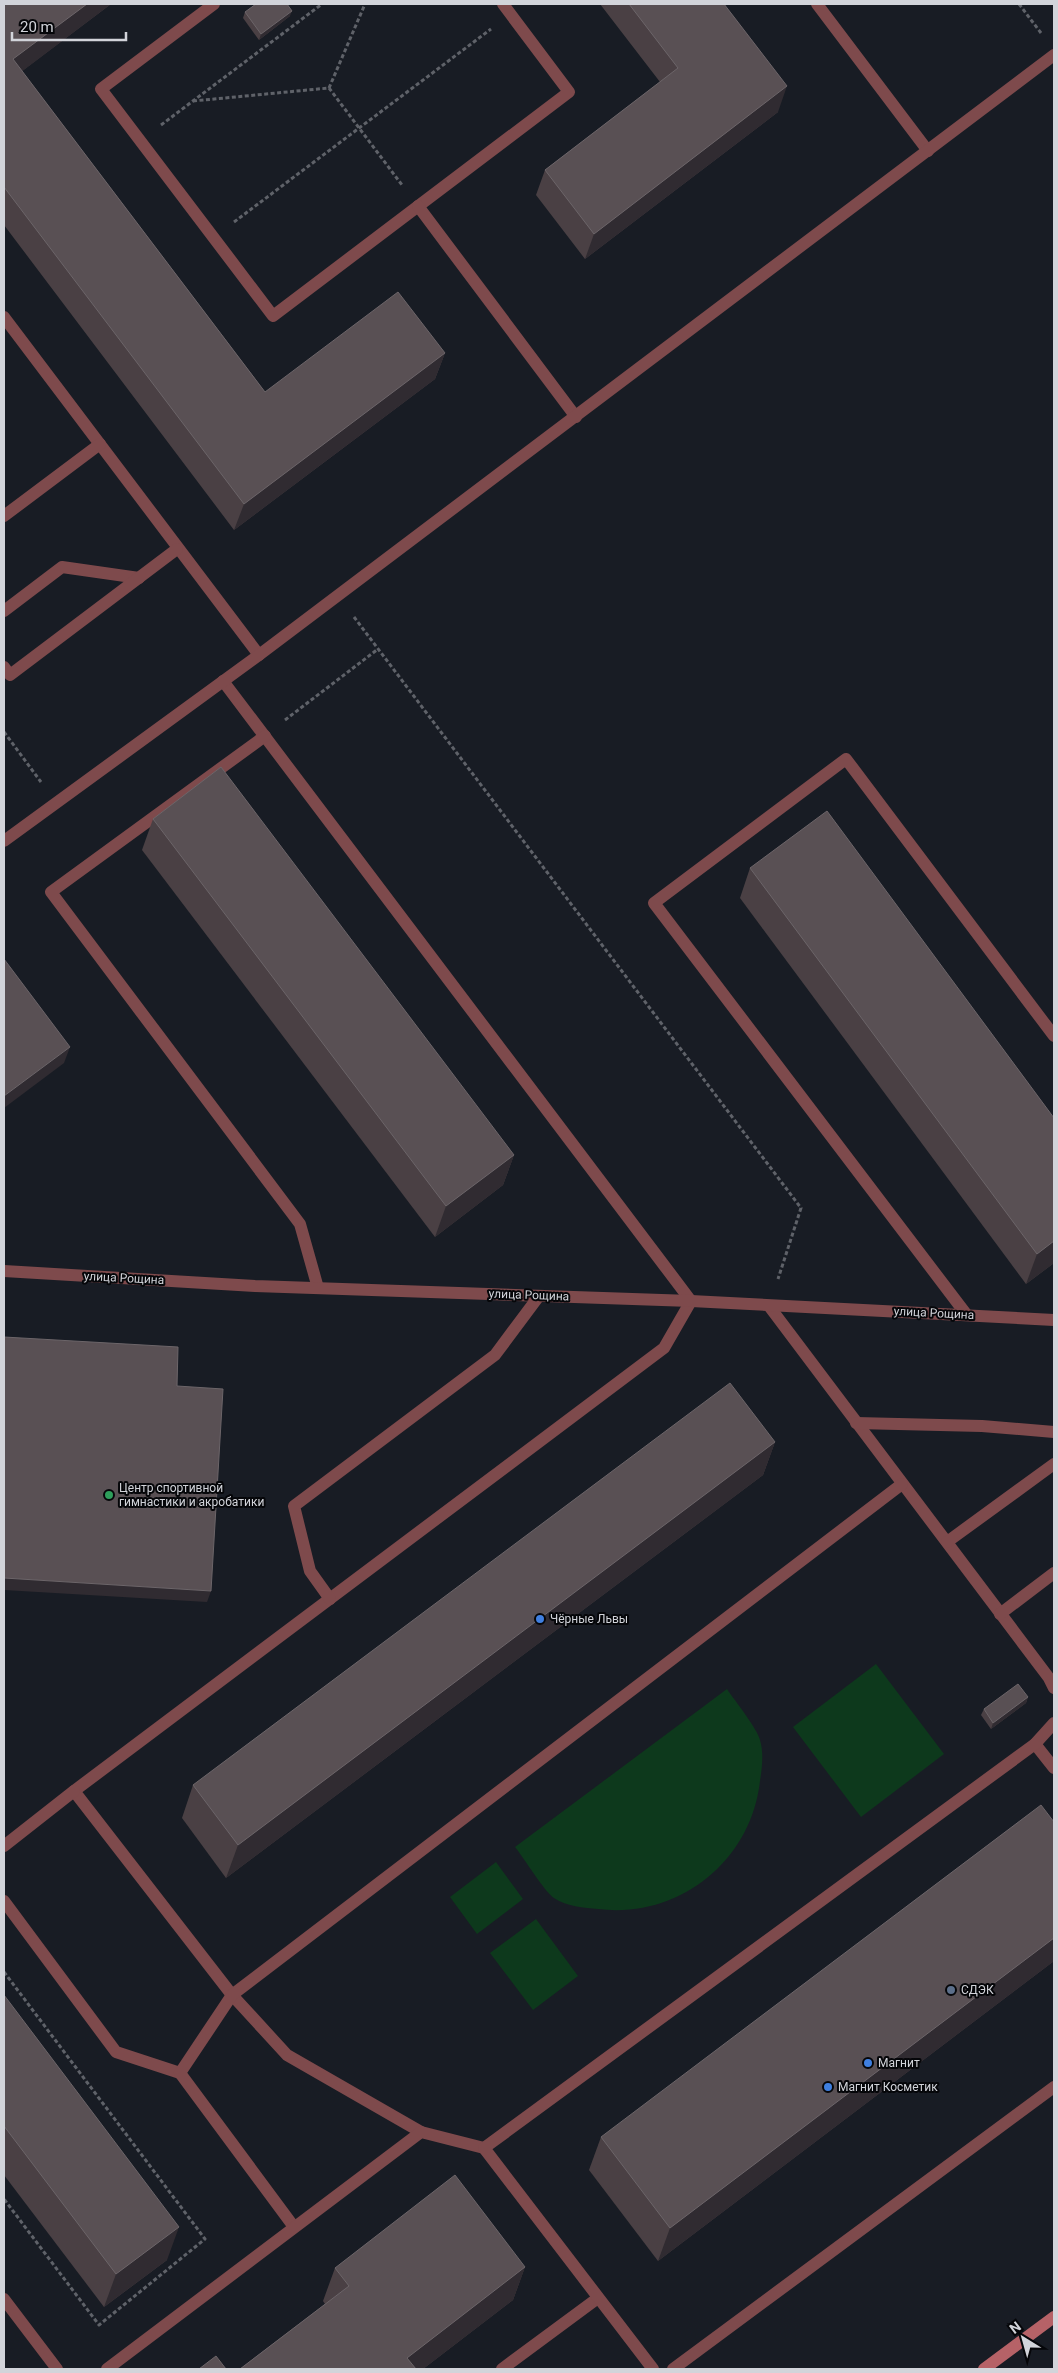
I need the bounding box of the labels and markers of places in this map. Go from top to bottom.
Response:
place label: Центр спортивной гимнастики и акробатики [119,1481,264,1509]
marker: Центр спортивной гимнастики и акробатики [103,1489,115,1501]
place label: Чёрные Львы [550,1612,628,1626]
marker: Чёрные Львы [534,1613,546,1625]
place label: СДЭК [961,1983,994,1997]
marker: СДЭК [945,1984,957,1996]
place label: Магнит [878,2056,920,2070]
marker: Магнит [862,2057,874,2069]
place label: Магнит Косметик [838,2080,938,2094]
marker: Магнит Косметик [822,2081,834,2093]

